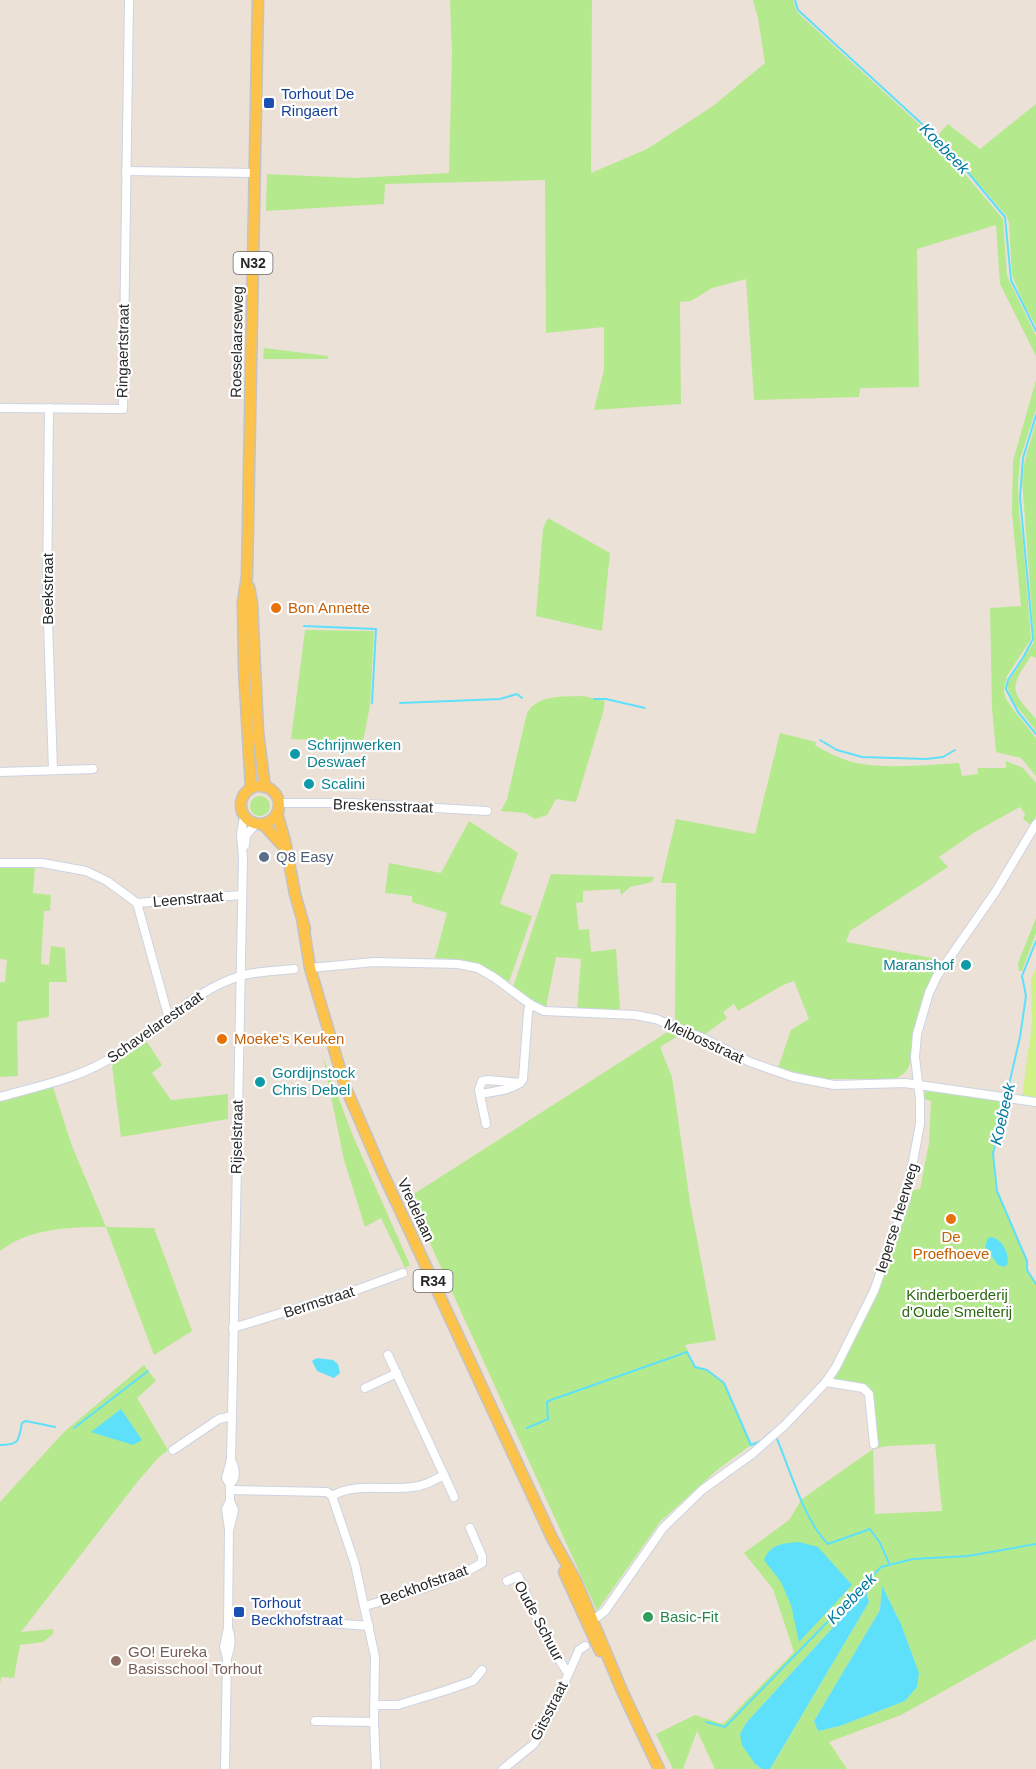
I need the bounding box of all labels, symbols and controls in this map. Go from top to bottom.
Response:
place label: Torhout De Ringaert [281,85,354,119]
marker: Torhout De Ringaert [262,96,276,110]
water label: Koebeek [917,120,973,178]
road number: N32 [234,252,272,274]
street label: Roeselaarseweg [227,286,246,398]
street label: Ringaertstraat [113,303,132,398]
street label: Beekstraat [39,552,56,625]
place label: Bon Annette [288,599,370,616]
marker: Bon Annette [269,601,283,615]
place label: Schrijnwerken Deswaef [307,736,401,770]
marker: Schrijnwerken Deswaef [288,747,302,761]
place label: Scalini [321,775,365,792]
marker: Scalini [302,777,316,791]
street label: Breskensstraat [333,795,434,816]
place label: Q8 Easy [276,848,334,865]
marker: Q8 Easy [257,850,271,864]
street label: Leenstraat [152,887,225,910]
place label: Maranshof [883,956,955,973]
marker: Maranshof [959,958,973,972]
street label: Schavelarestraat [104,987,206,1066]
street label: Meibosstraat [662,1015,747,1067]
place label: Moeke's Keuken [234,1030,344,1047]
marker: Moeke's Keuken [215,1032,229,1046]
place label: Gordijnstock Chris Debel [272,1064,356,1098]
marker: Gordijnstock Chris Debel [253,1075,267,1089]
water label: Koebeek [987,1080,1018,1147]
street label: Rijselstraat [227,1099,246,1174]
street label: Ieperse Heerweg [872,1161,921,1275]
street label: Vredelaan [394,1175,438,1244]
marker: De Proefhoeve [944,1212,958,1226]
place label: De Proefhoeve [913,1228,989,1262]
road number: R34 [414,1270,452,1292]
street label: Bermstraat [281,1282,357,1321]
park label: Kinderboerderij d'Oude Smelterij [902,1286,1012,1320]
street label: Beckhofstraat [378,1561,471,1608]
water label: Koebeek [823,1569,880,1627]
street label: Oude Schuur [511,1578,568,1664]
place label: Torhout Beckhofstraat [251,1594,344,1628]
marker: Torhout Beckhofstraat [232,1605,246,1619]
place label: Basic-Fit [660,1608,719,1625]
marker: Basic-Fit [641,1610,655,1624]
place label: GO! Eureka Basisschool Torhout [128,1643,263,1677]
marker: GO! Eureka Basisschool Torhout [109,1654,123,1668]
street label: Gitsstraat [526,1678,571,1743]

